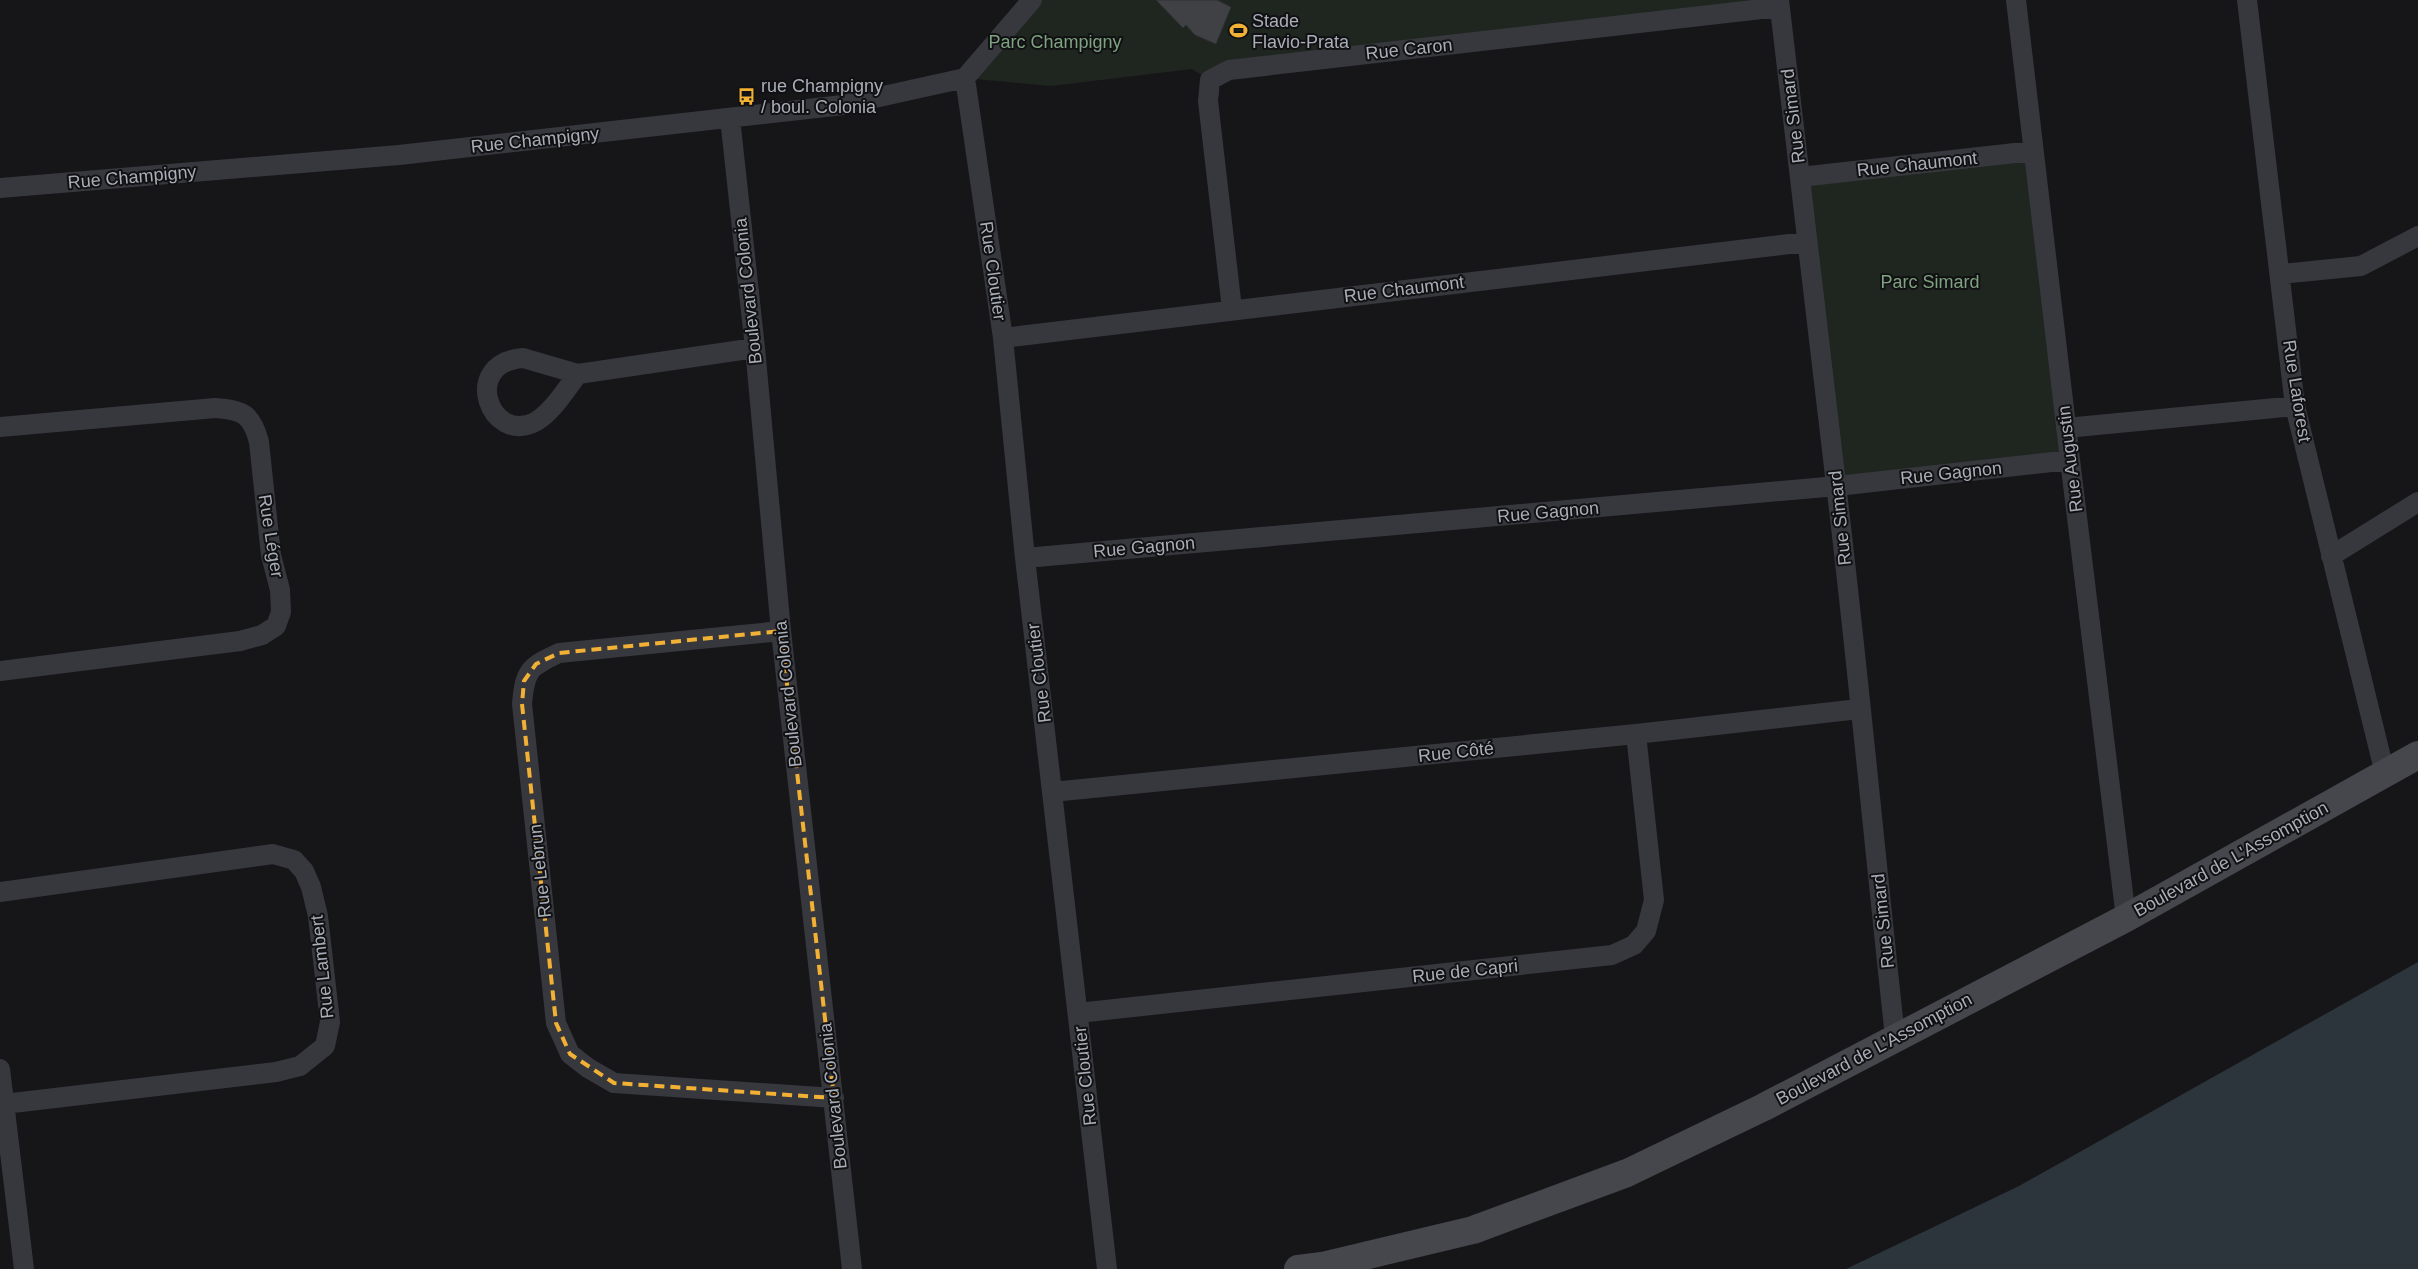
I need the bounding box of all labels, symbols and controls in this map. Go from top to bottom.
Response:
place label: Stade Flavio-Prata [1252,11,1350,52]
sports icon: Stade Flavio-Prata [1228,21,1248,41]
park label: Parc Champigny [988,32,1122,52]
street label: Rue Caron [1365,35,1453,63]
street label: Rue Simard [1777,68,1809,164]
place label: rue Champigny / boul. Colonia [761,76,883,117]
bus stop icon: rue Champigny / boul. Colonia [737,86,757,106]
street label: Rue Champigny [470,123,600,157]
street label: Rue Chaumont [1856,148,1978,180]
street label: Rue Champigny [67,161,197,193]
street label: Boulevard Colonia [730,216,766,365]
street label: Rue Cloutier [976,220,1010,322]
street label: Rue Chaumont [1343,272,1465,306]
park label: Parc Simard [1880,272,1980,292]
street label: Rue Laforest [2279,339,2315,443]
street label: Rue Augustin [2054,405,2086,513]
street label: Rue Gagnon [1899,458,2003,488]
street label: Rue Simard [1825,470,1855,566]
street label: Rue Léger [255,493,287,579]
street label: Rue Gagnon [1496,498,1600,526]
street label: Rue Gagnon [1092,533,1196,561]
street label: Boulevard Colonia [770,619,806,768]
street label: Rue Cloutier [1023,622,1055,724]
street label: Rue Côté [1417,738,1495,766]
street label: Boulevard de L'Assomption [2131,797,2331,921]
street label: Rue Lebrun [525,823,555,919]
street label: Rue Simard [1868,873,1898,969]
street label: Rue Lambert [307,914,337,1020]
street label: Rue de Capri [1411,956,1519,986]
street label: Boulevard de L'Assomption [1773,989,1975,1109]
street label: Boulevard Colonia [815,1021,851,1170]
street label: Rue Cloutier [1070,1025,1100,1127]

